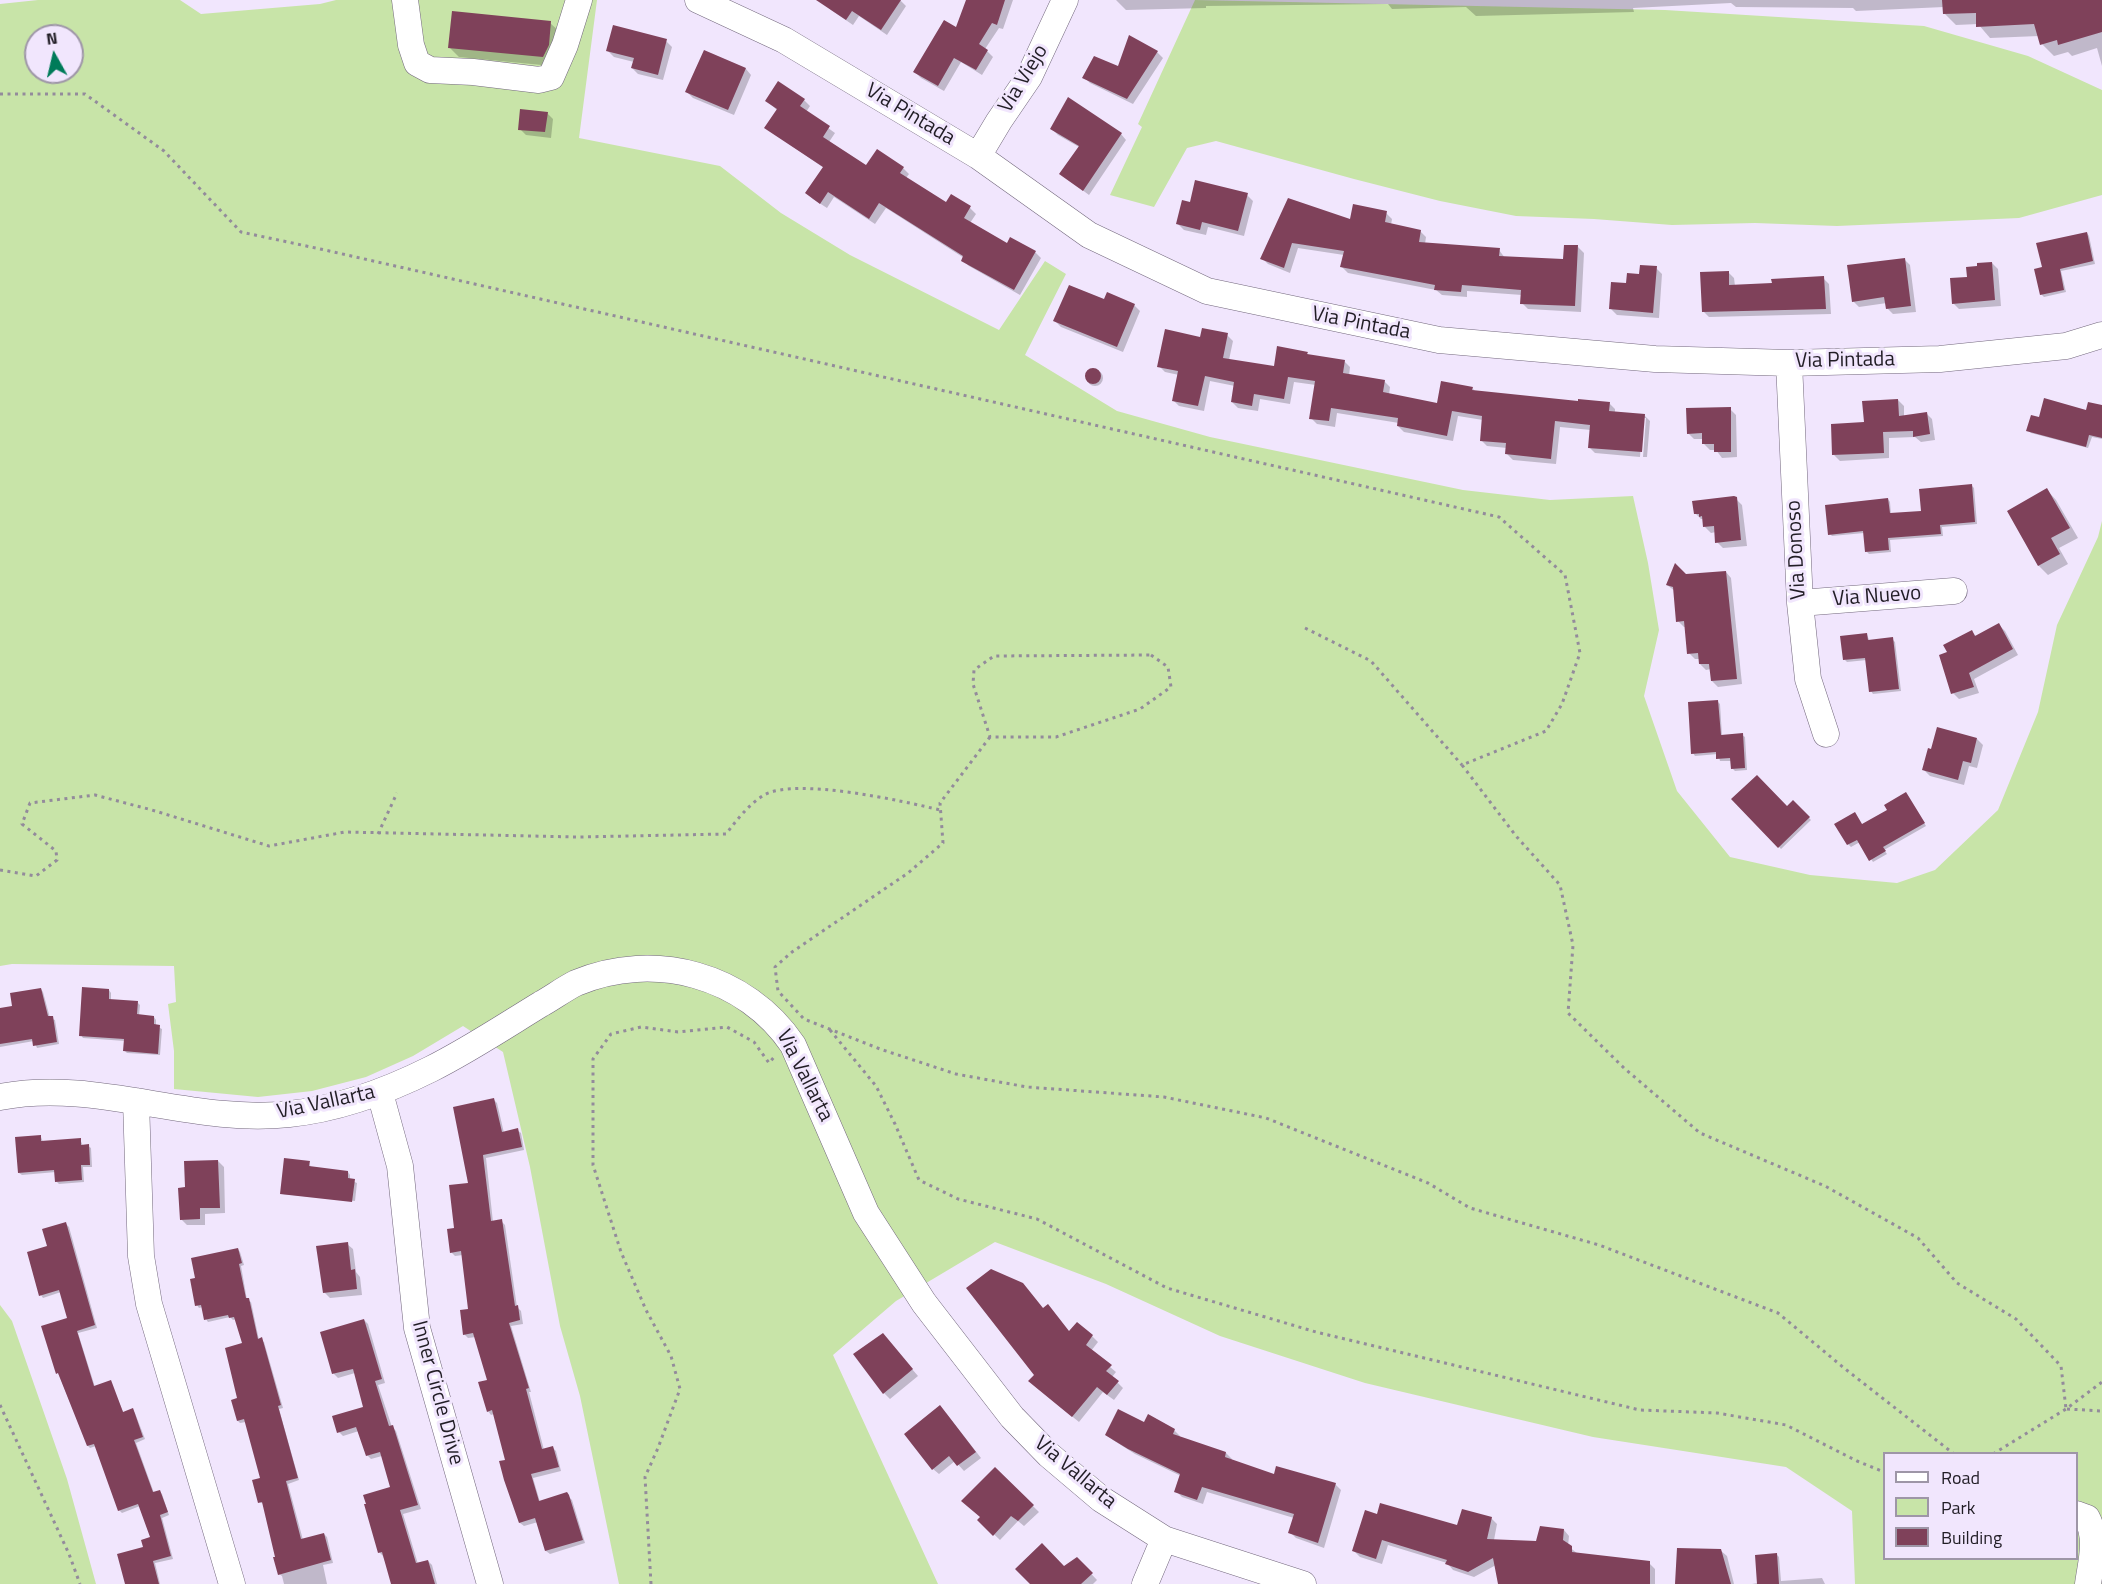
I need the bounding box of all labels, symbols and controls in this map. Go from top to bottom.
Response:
north arrow [24,24,84,84]
text: N [45,26,59,51]
street label: Via Viejo [994,40,1054,118]
street label: Via Pintada [861,79,959,151]
street label: Via Pintada [1310,302,1412,346]
street label: Via Pintada [1795,348,1895,374]
street label: Via Donoso [1782,500,1812,600]
street label: Via Nuevo [1832,581,1922,613]
street label: Via Vallarta [770,1026,838,1126]
street label: Via Vallarta [275,1080,377,1126]
street label: Inner Circle Drive [406,1318,468,1468]
street label: Via Vallarta [1029,1431,1121,1515]
legend [1883,1452,2078,1560]
text: Road [1941,1464,1980,1491]
text: Park [1941,1494,1975,1521]
text: Building [1941,1524,2002,1551]

